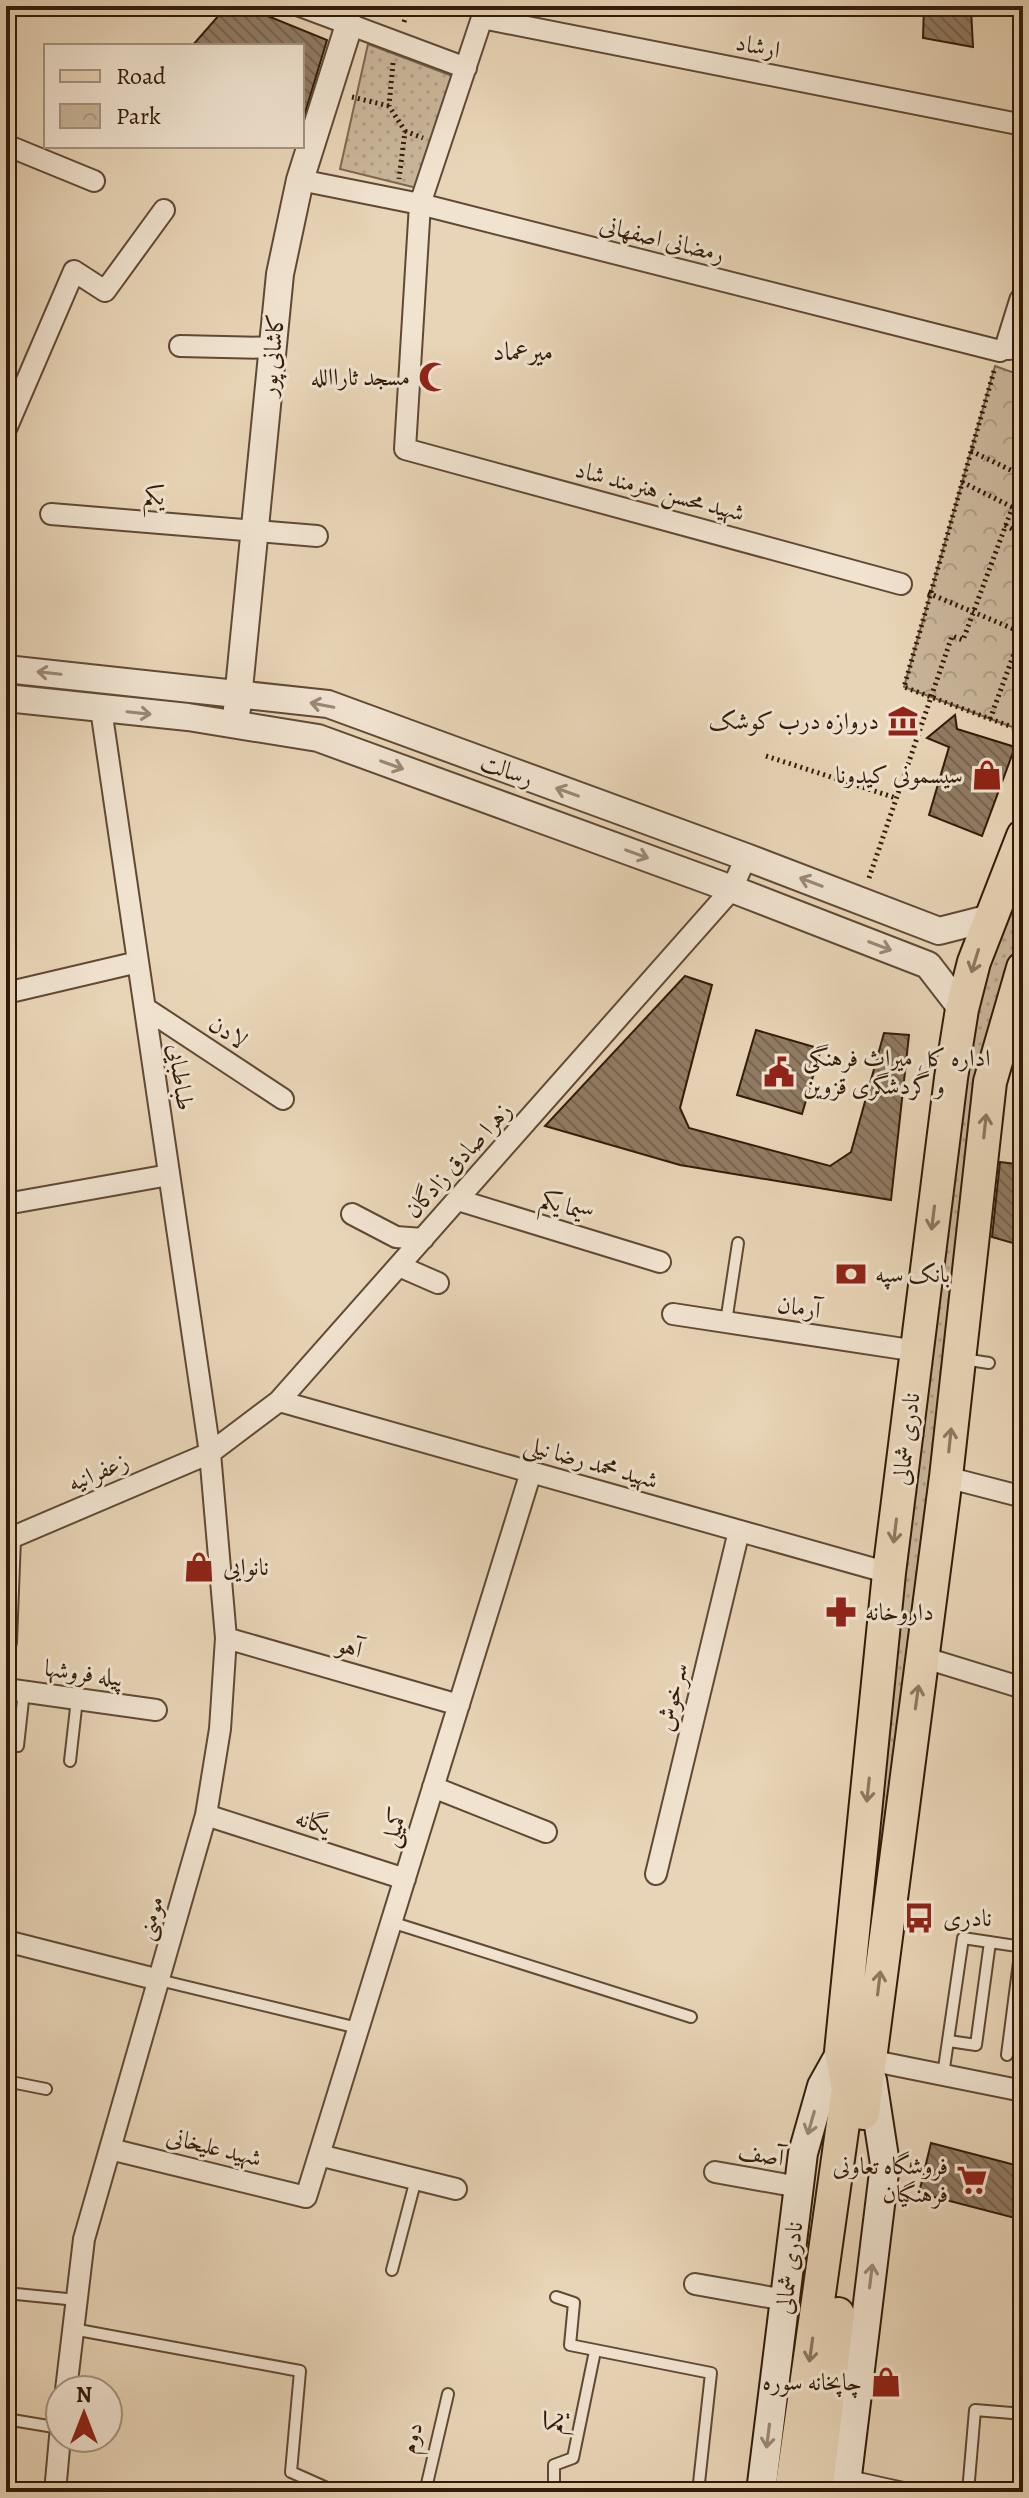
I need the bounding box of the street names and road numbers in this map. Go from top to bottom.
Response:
street label: ارشاد [733,26,783,66]
street label: رمضانی اصفهانی [596,208,728,270]
street label: کاشانی پور [252,312,293,400]
street label: شهید محسن هنرمند شاد [572,453,748,529]
street label: یکم [142,479,167,519]
street label: رسالت [476,746,538,794]
street label: لادن [203,1008,253,1056]
street label: طباطبایی [160,1041,202,1113]
street label: زهرا صادق زادگان [397,1095,519,1225]
street label: سیما یکم [535,1183,598,1235]
street label: آرمان [775,1288,826,1327]
street label: نادری شمالی [884,1391,928,1487]
street label: شهید محمد رضا نیلی [520,1428,662,1497]
street label: زعفرانیه [63,1445,133,1499]
street label: آهو [332,1628,369,1667]
street label: پیله فروشها [42,1652,126,1695]
street label: سرخوش [649,1660,695,1734]
street label: یگانه [291,1801,336,1843]
street label: کمیلی [373,1803,416,1851]
street label: مومنی [128,1892,172,1944]
street label: شهید علیخانی [163,2120,265,2174]
street label: آصف [736,2134,789,2174]
street label: نادری شمالی [767,2220,811,2316]
street label: یکم [536,2407,578,2437]
street label: دوم [392,2419,435,2458]

